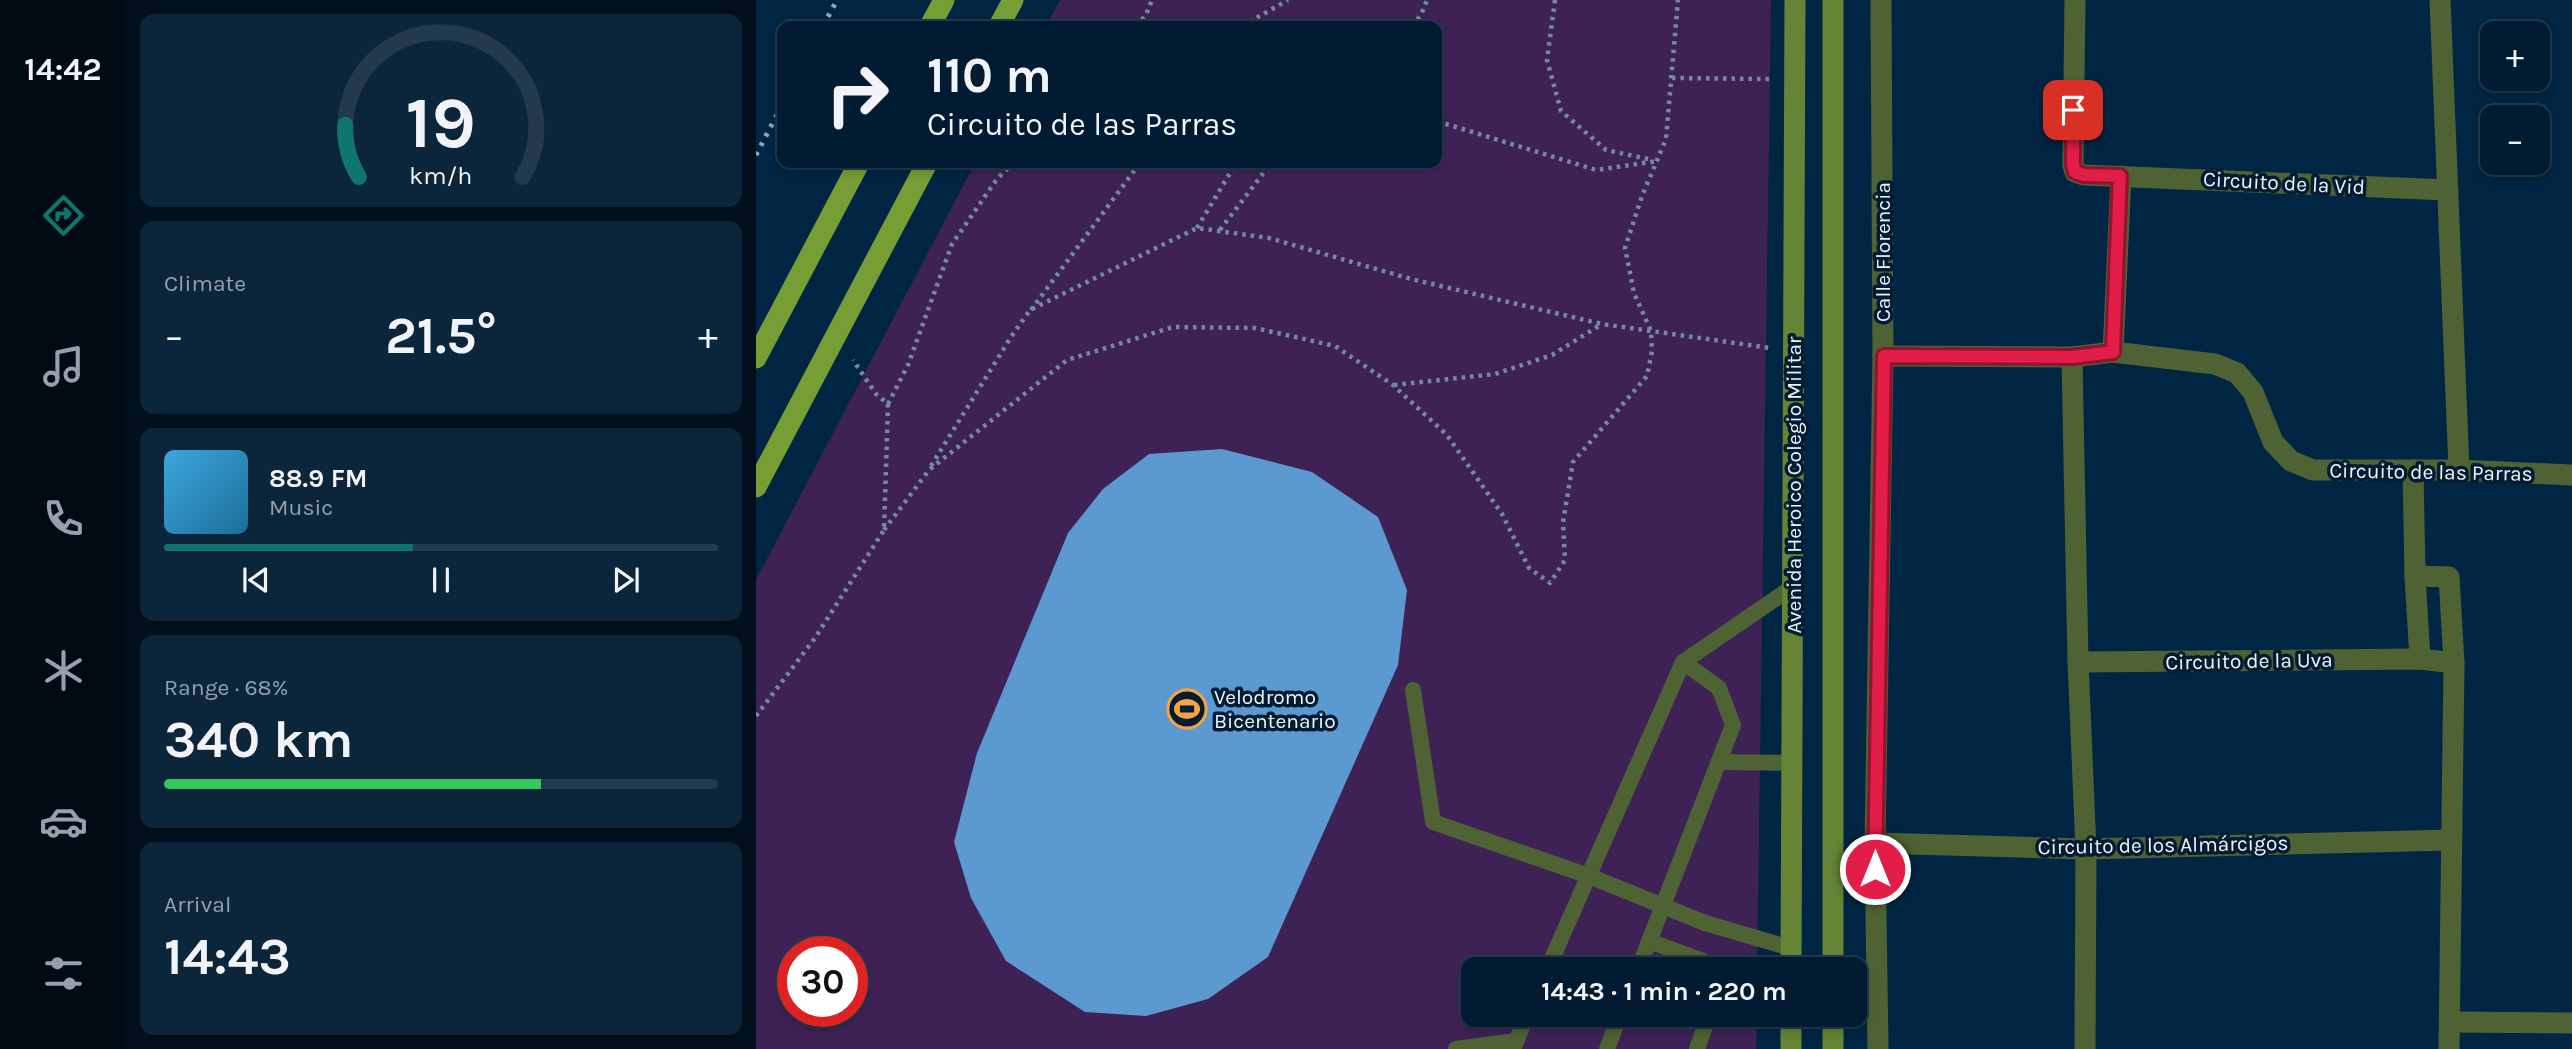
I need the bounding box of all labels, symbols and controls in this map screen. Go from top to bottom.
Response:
map controls [2480,21,2550,175]
button: + [2480,21,2550,91]
text: 110 m [927,47,1052,104]
icon: right [812,49,903,140]
text: 14:42 [24,51,102,88]
text: 19 [406,80,476,165]
pin [2043,80,2103,140]
icon: arrive [2054,91,2092,129]
button: − [2480,105,2550,175]
text: Circuito de las Parras [927,106,1237,143]
text: km/h [409,160,473,189]
street label: Circuito de la Vid [2202,167,2366,199]
street label: Calle Florencia [1871,182,1895,322]
icon: directions [39,191,88,240]
text: Climate [164,270,246,297]
text: 21.5° [385,305,497,366]
text: − [164,314,184,359]
text: + [698,314,718,359]
street label: Avenida Heroico Colegio Militar [1782,336,1806,634]
icon: music [39,342,88,391]
street label: Circuito de las Parras [2329,458,2533,486]
text: 88.9 FM [269,463,368,494]
icon: phone [39,494,88,543]
text: Music [269,494,333,521]
icon: previous [237,561,275,599]
icon: pause [422,561,460,599]
icon: next [607,561,645,599]
icon: climate [39,646,88,695]
street label: Circuito de la Uva [2165,648,2333,674]
text: Range · 68% [164,674,288,701]
place label: Velodromo Bicentenario [1214,685,1336,733]
sports icon: Velodromo Bicentenario [1166,688,1208,730]
text: 340 km [164,709,353,770]
icon: car [39,797,88,846]
street label: Circuito de los Almárcigos [2037,831,2289,859]
position arrow [1838,832,1912,906]
text: Arrival [164,891,231,918]
text: 14:43 [164,926,291,987]
speed limit sign: 30 [777,936,868,1027]
icon: filters [39,949,88,998]
text: 14:43 · 1 min · 220 m [1541,976,1787,1007]

